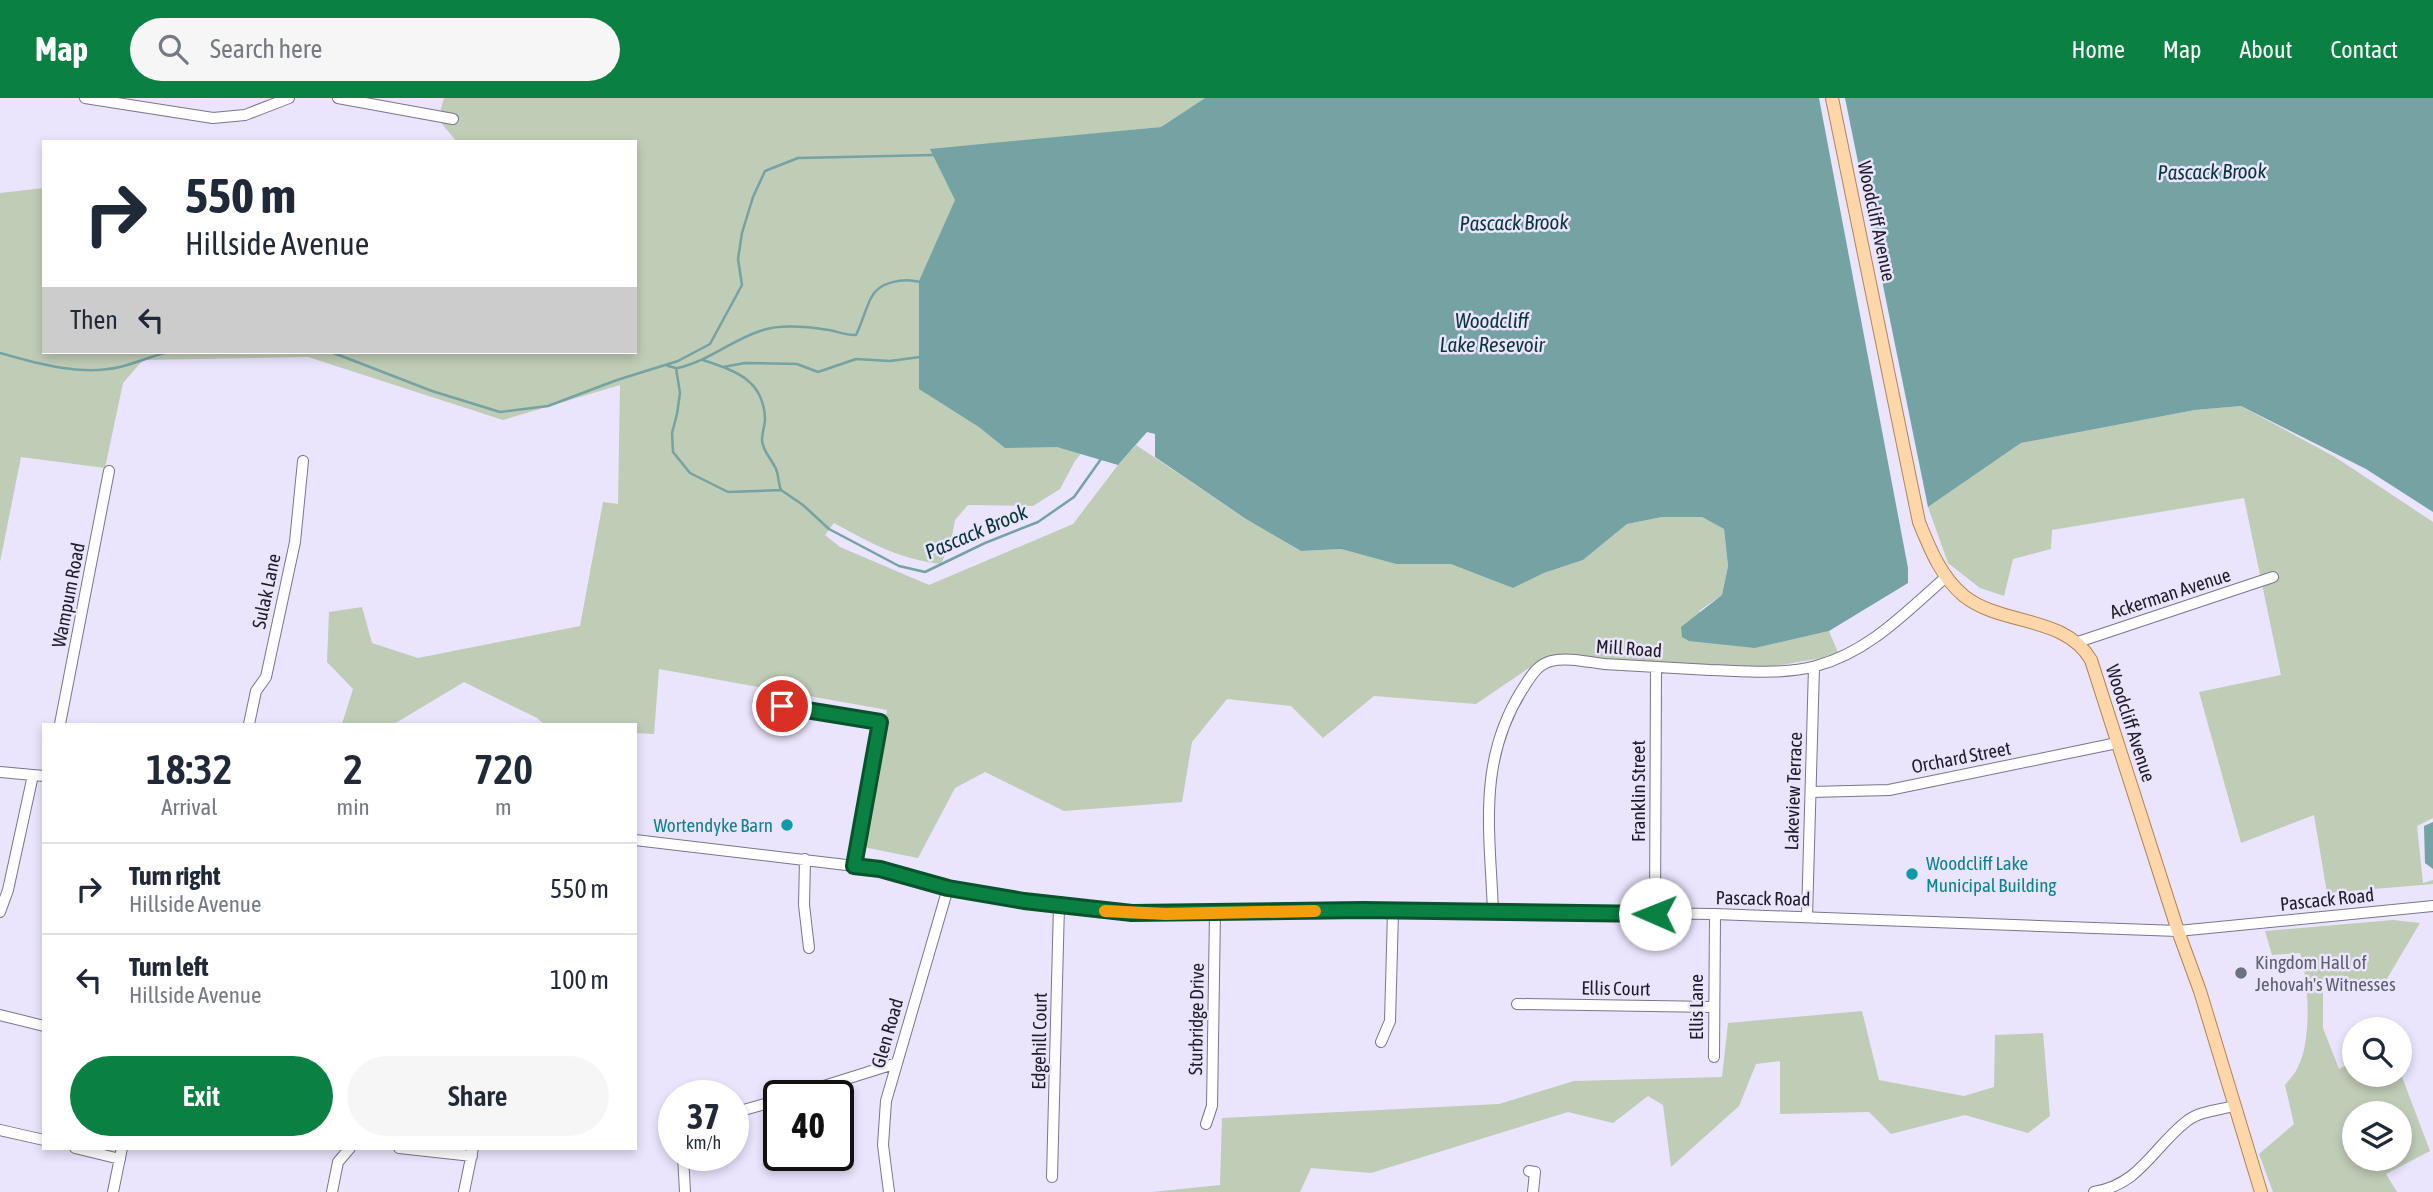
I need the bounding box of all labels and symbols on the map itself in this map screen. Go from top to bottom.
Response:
water label: Pascack Brook [2157,158,2268,184]
street label: Woodcliff Avenue [1854,159,1900,283]
water label: Pascack Brook [1459,209,1570,235]
water label: Woodcliff Lake Resevoir [1439,308,1545,356]
water label: Pascack Brook [921,498,1032,563]
street label: Wampum Road [47,541,89,649]
street label: Sulak Lane [247,552,285,630]
street label: Ackerman Avenue [2107,563,2233,623]
street label: Mill Road [1595,635,1663,661]
street label: Woodcliff Avenue [2102,662,2160,784]
pin [752,676,812,736]
street label: Lakeview Terrace [1780,731,1806,851]
street label: Orchard Street [1909,737,2013,777]
street label: Franklin Street [1627,740,1649,842]
place label: Wortendyke Barn [654,814,773,836]
marker: Wortendyke Barn [779,817,795,833]
place label: Woodcliff Lake Municipal Building [1926,852,2057,896]
marker: Woodcliff Lake Municipal Building [1904,866,1920,882]
position arrow [1618,877,1692,951]
street label: Pascack Road [2279,883,2375,915]
street label: Pascack Road [1716,886,1810,910]
place label: Kingdom Hall of Jehovah's Witnesses [2255,951,2396,995]
street label: Sturbridge Drive [1184,963,1208,1075]
marker: Kingdom Hall of Jehovah's Witnesses [2233,965,2249,981]
street label: Ellis Lane [1685,974,1707,1040]
street label: Ellis Court [1581,976,1651,1000]
street label: Edgehill Court [1027,992,1051,1090]
street label: Glen Road [867,996,907,1070]
speed limit sign: 40 [763,1080,854,1171]

